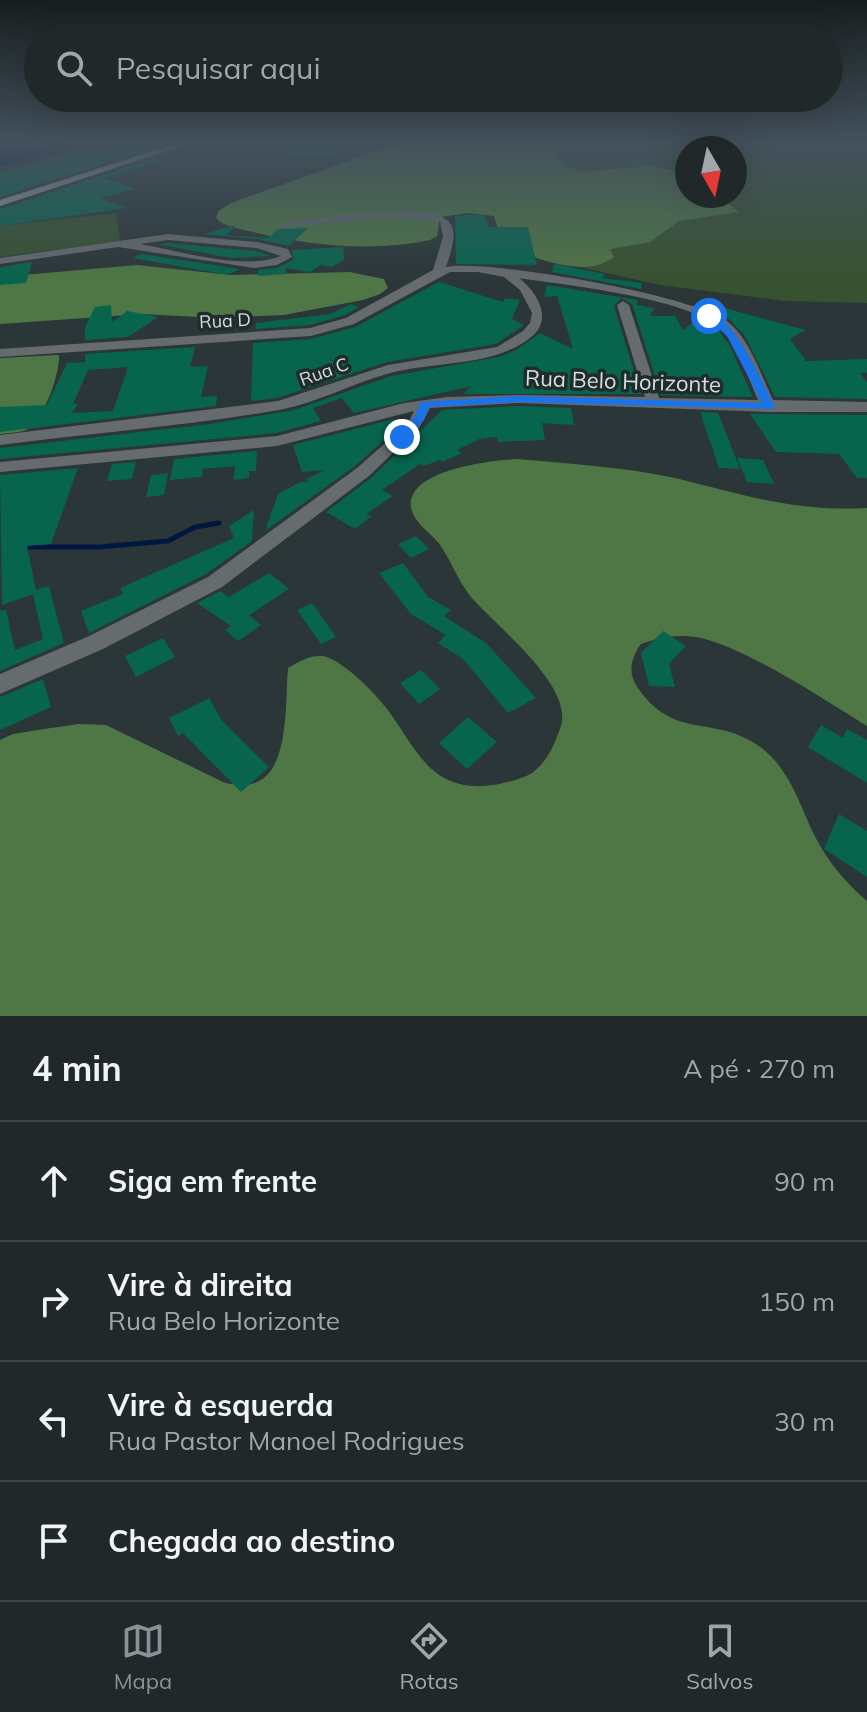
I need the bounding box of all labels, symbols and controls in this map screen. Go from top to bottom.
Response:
search box [24,24,843,112]
icon: search [52,46,96,90]
text: Pesquisar aqui [116,49,321,87]
north arrow [675,136,747,208]
route start [691,298,727,334]
street label: Rua D [199,308,251,333]
street label: Rua C [296,352,352,391]
street label: Rua Belo Horizonte [524,364,722,398]
route end [384,419,420,455]
text: 4 min [32,1047,122,1090]
text: A pé · 270 m [683,1052,835,1085]
icon: ahead [32,1159,76,1203]
text: Siga em frente [108,1162,317,1200]
text: 90 m [774,1165,835,1198]
text: Vire à direita [108,1266,293,1304]
icon: right [32,1279,76,1323]
text: 150 m [759,1285,835,1318]
text: Rua Belo Horizonte [108,1304,340,1337]
text: Vire à esquerda [108,1386,334,1424]
icon: left [32,1399,76,1443]
text: 30 m [774,1405,835,1438]
text: Rua Pastor Manoel Rodrigues [108,1424,465,1457]
icon: arrive [32,1519,76,1563]
text: Chegada ao destino [108,1522,395,1560]
tab: Mapa [114,1619,172,1695]
tab: Rotas [400,1619,459,1695]
tab: Salvos [686,1619,753,1695]

